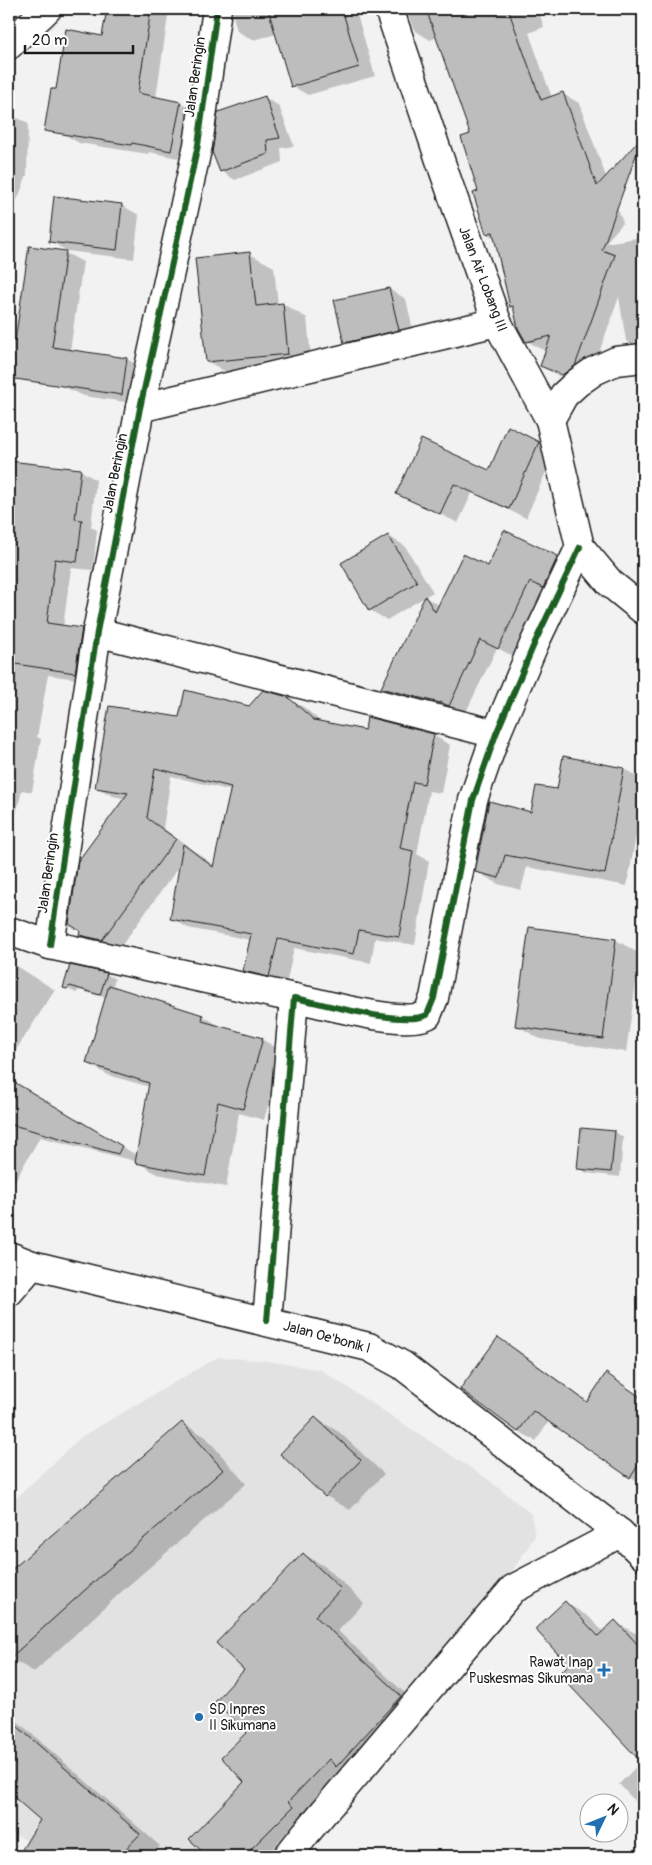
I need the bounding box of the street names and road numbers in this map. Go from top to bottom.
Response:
street label: Jalan Beringin [181,36,209,118]
street label: Jalan Air Lobang III [455,224,511,334]
street label: Jalan Beringin [99,432,131,514]
street label: Jalan Beringin [34,832,62,914]
street label: Jalan Oe'bonik I [281,1317,373,1357]

